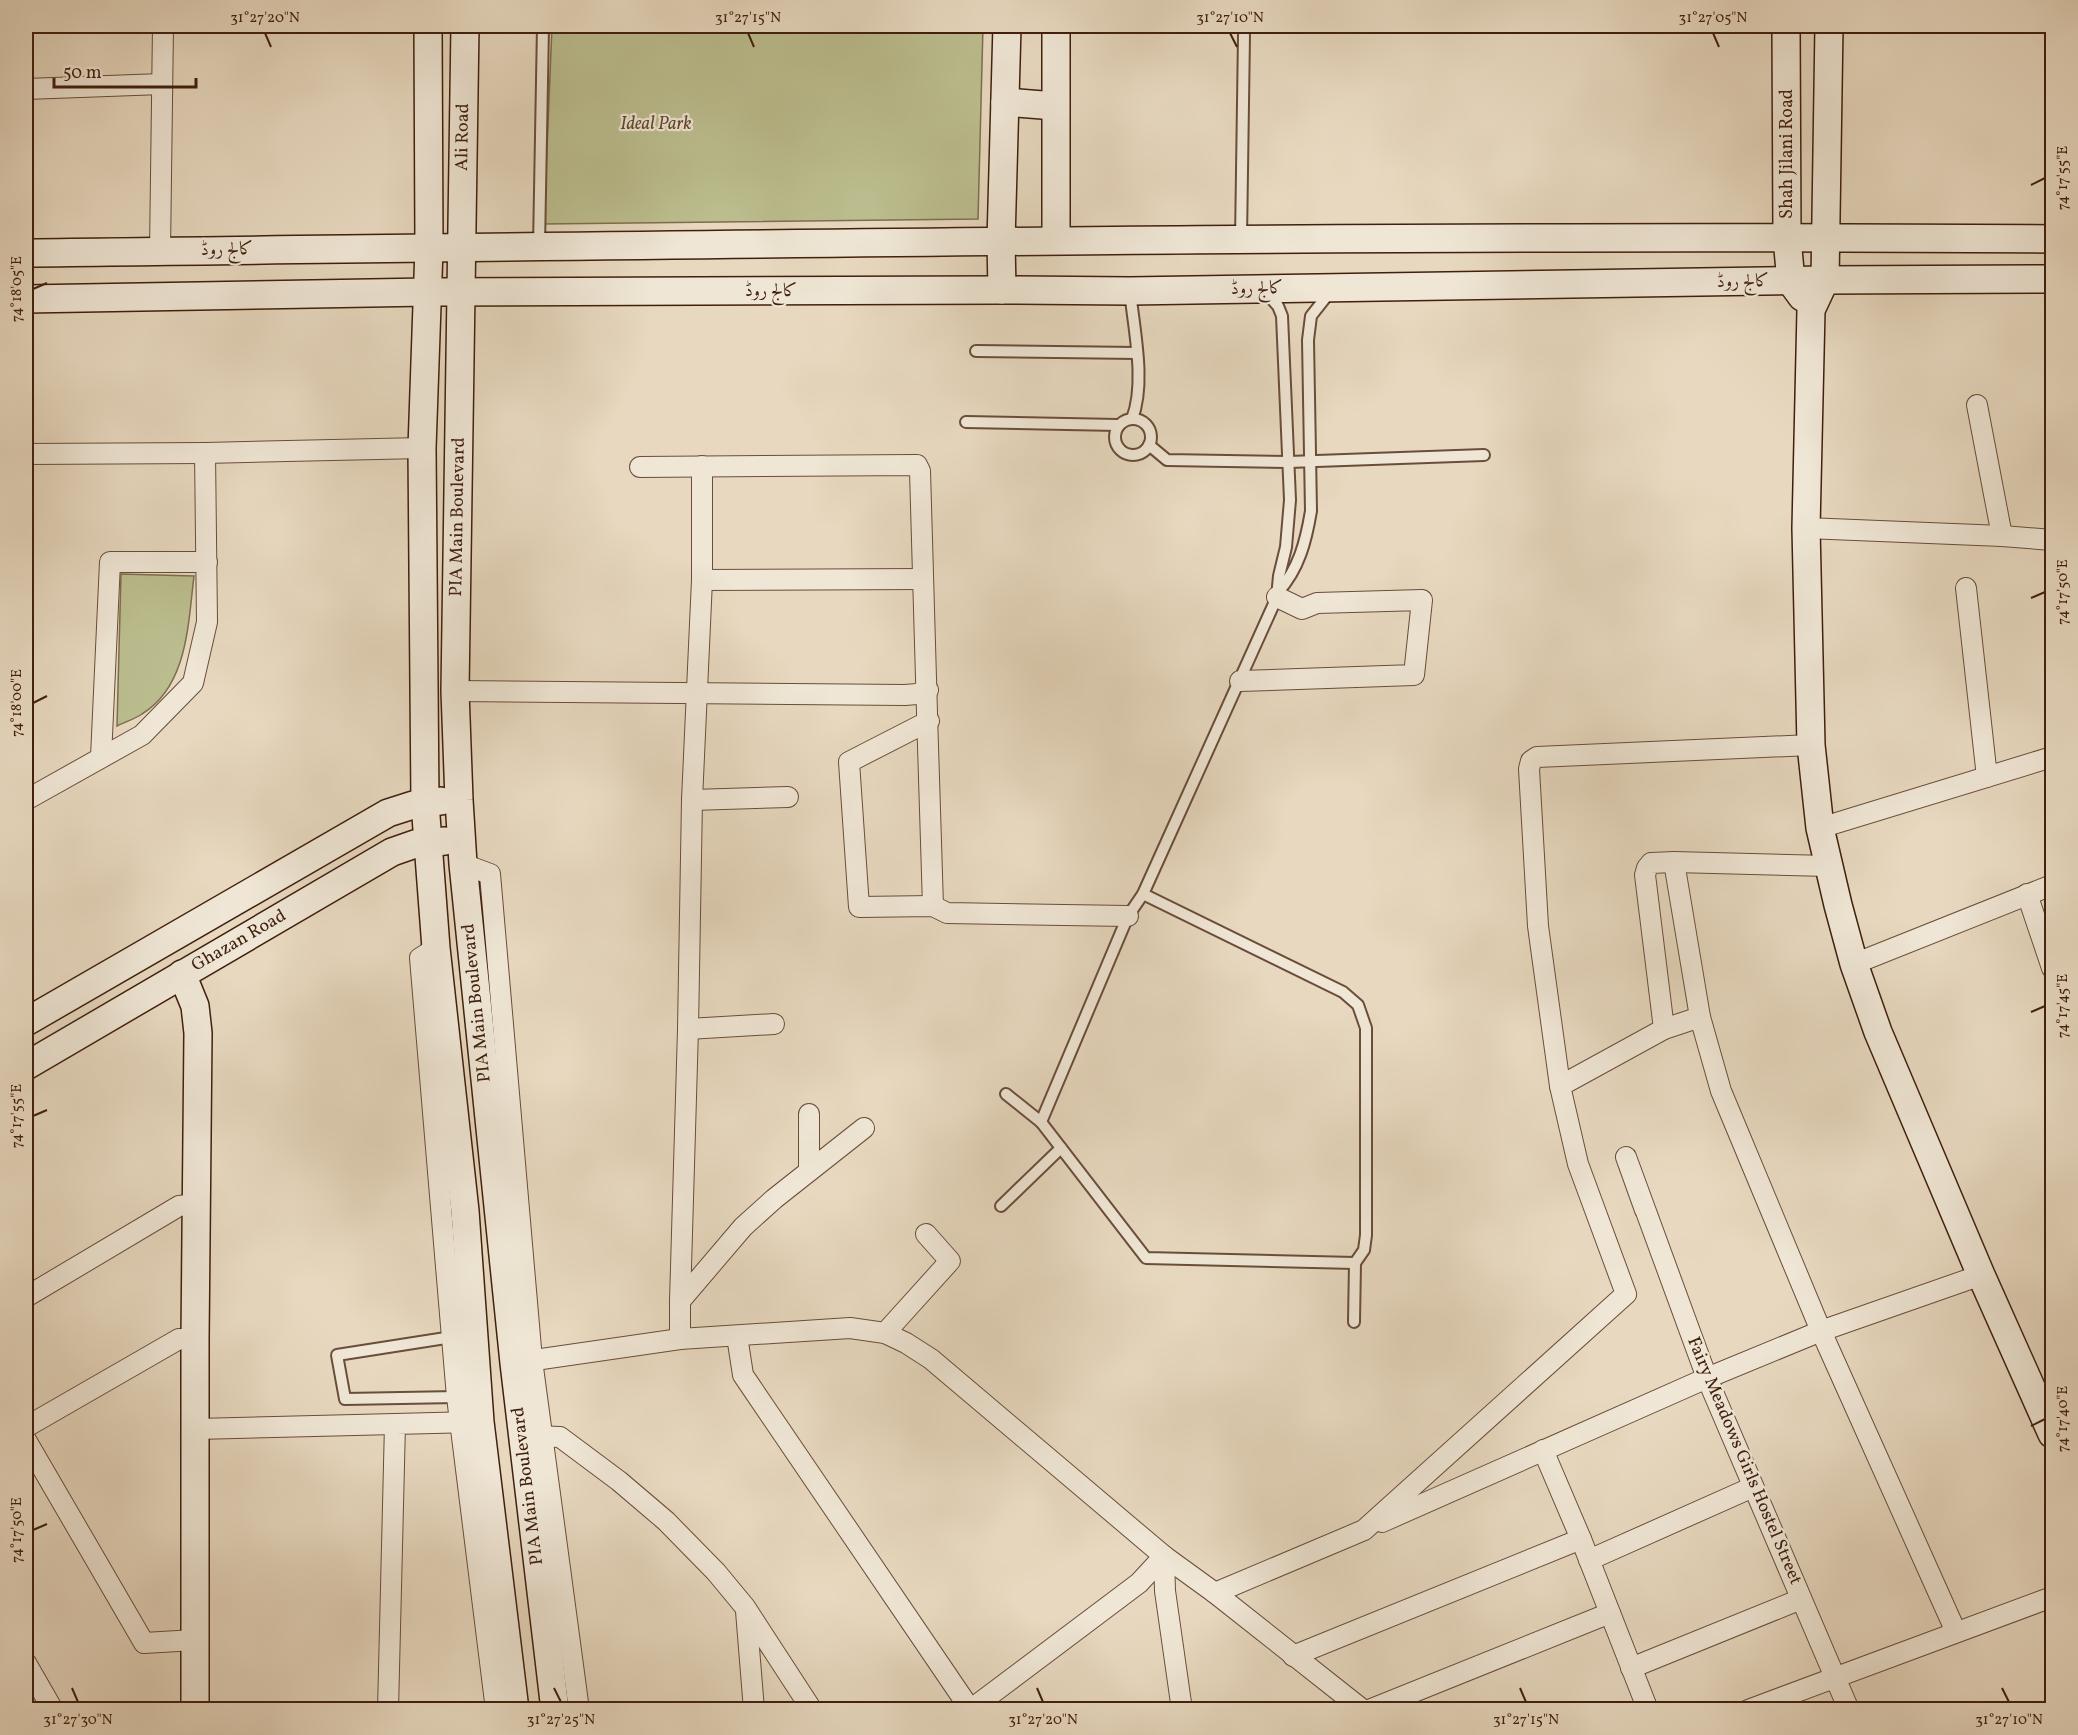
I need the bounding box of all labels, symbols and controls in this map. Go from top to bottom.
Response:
text: 31°27'20"N [230,8,300,29]
text: 31°27'15"N [715,8,781,29]
text: 31°27'10"N [1196,8,1264,29]
text: 31°27'05"N [1679,8,1747,29]
scale bar [54,51,196,89]
text: 50 m [63,61,102,86]
street label: Shah Jilani Road [1775,89,1800,219]
street label: Ali Road [450,103,476,171]
park label: Ideal Park [620,112,692,137]
text: 74°17'55"E [2053,146,2074,210]
street label: کالج روڈ [201,237,254,265]
text: 74°18'05"E [7,256,28,322]
street label: کالج روڈ [1717,269,1770,297]
street label: کالج روڈ [1231,276,1284,304]
street label: کالج روڈ [745,279,797,306]
street label: PIA Main Boulevard [444,437,472,597]
text: 74°17'50"E [2053,559,2074,625]
text: 74°18'00"E [7,669,28,737]
street label: Ghazan Road [187,904,291,978]
street label: PIA Main Boulevard [456,922,498,1084]
text: 74°17'45"E [2053,974,2074,1038]
text: 74°17'55"E [7,1084,28,1148]
street label: Fairy Meadows Girls Hostel Street [1680,1333,1808,1589]
text: 74°17'40"E [2053,1386,2074,1452]
street label: PIA Main Boulevard [506,1405,550,1567]
text: 74°17'50"E [7,1497,28,1563]
text: 31°27'30"N [43,1710,113,1731]
text: 31°27'25"N [527,1710,595,1731]
text: 31°27'20"N [1008,1710,1078,1731]
text: 31°27'15"N [1493,1710,1559,1731]
text: 31°27'10"N [1975,1710,2043,1731]

